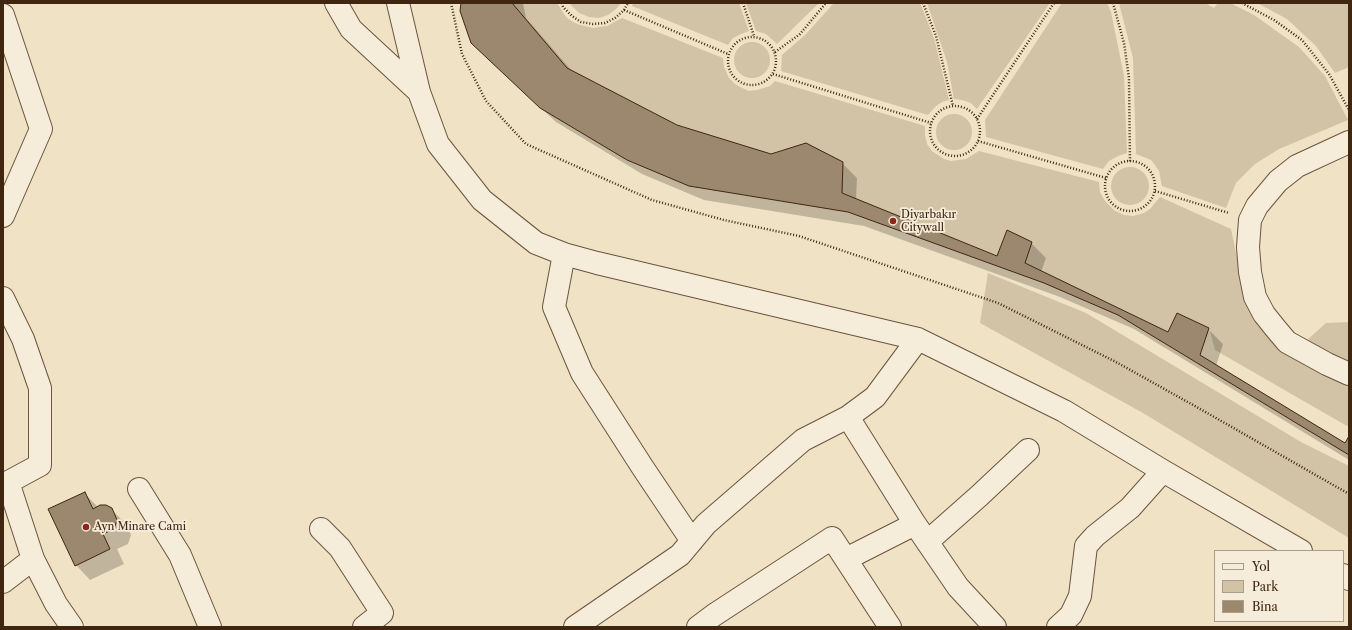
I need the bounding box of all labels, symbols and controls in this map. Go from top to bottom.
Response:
place label: Diyarbakır Citywall [901,208,956,234]
marker: Diyarbakır Citywall [888,216,898,226]
place label: Ayn Minare Cami [94,520,186,534]
marker: Ayn Minare Cami [81,522,91,532]
legend [1214,550,1344,622]
text: Yol [1252,559,1270,574]
text: Park [1252,579,1278,594]
text: Bina [1252,599,1278,614]

